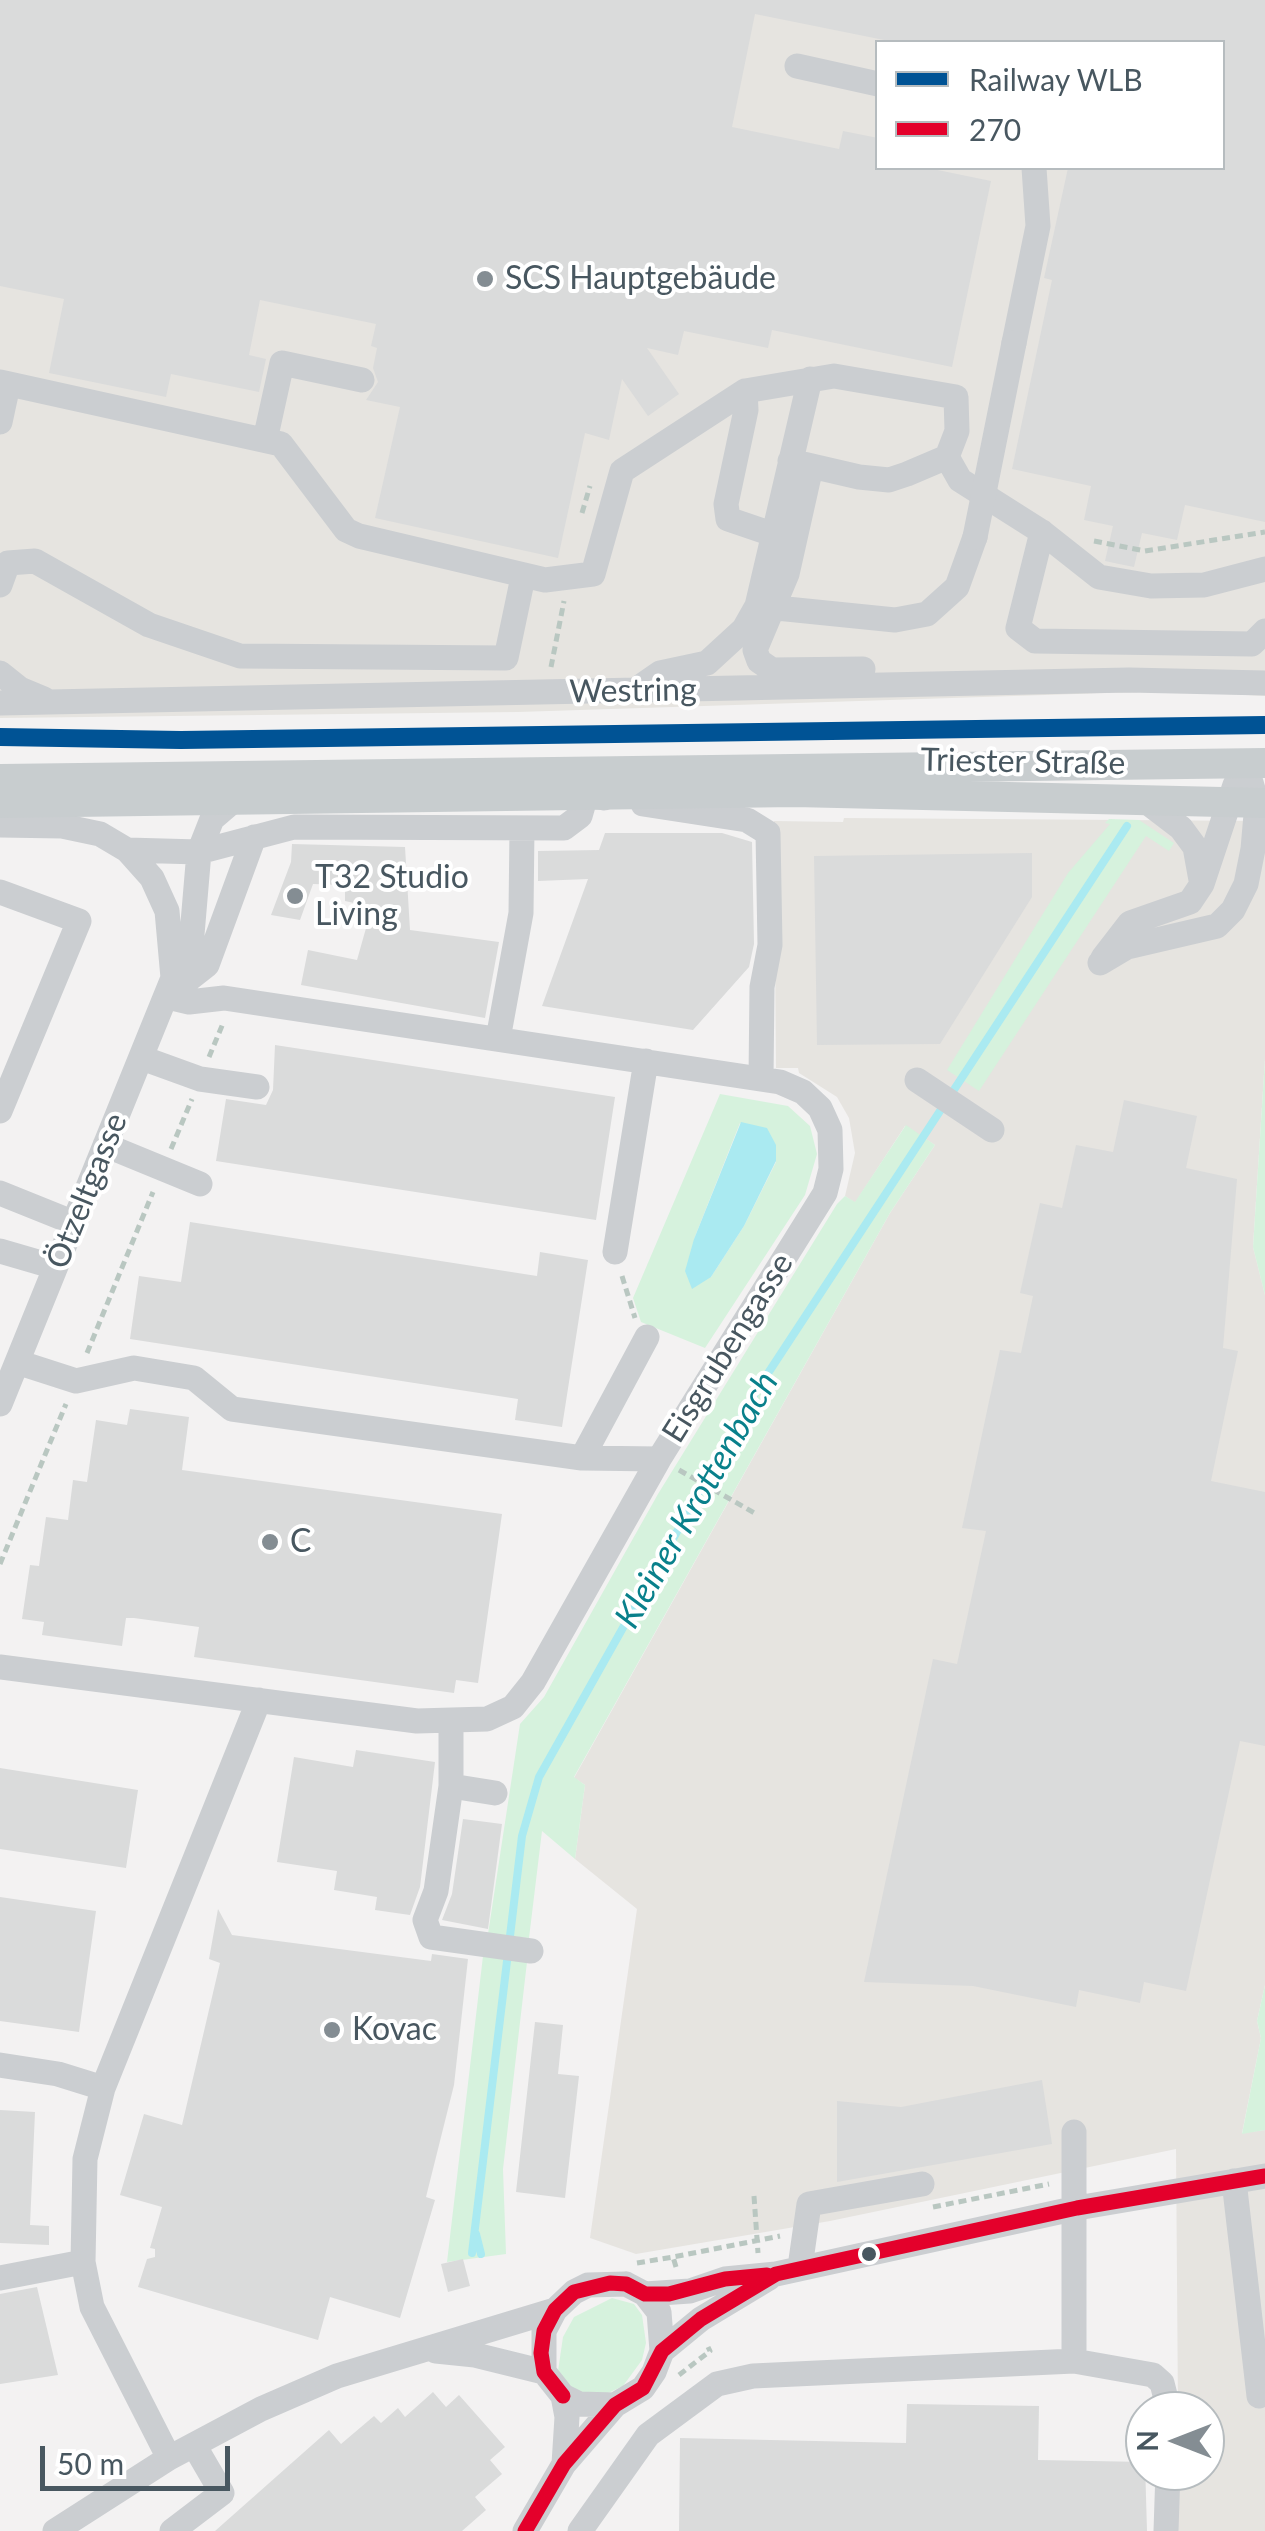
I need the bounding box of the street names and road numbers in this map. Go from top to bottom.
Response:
street label: Westring [569,671,697,711]
street label: Triester Straße [920,741,1126,783]
street label: Ötzeltgasse [38,1108,136,1274]
street label: Eisgrubengasse [655,1246,801,1450]

